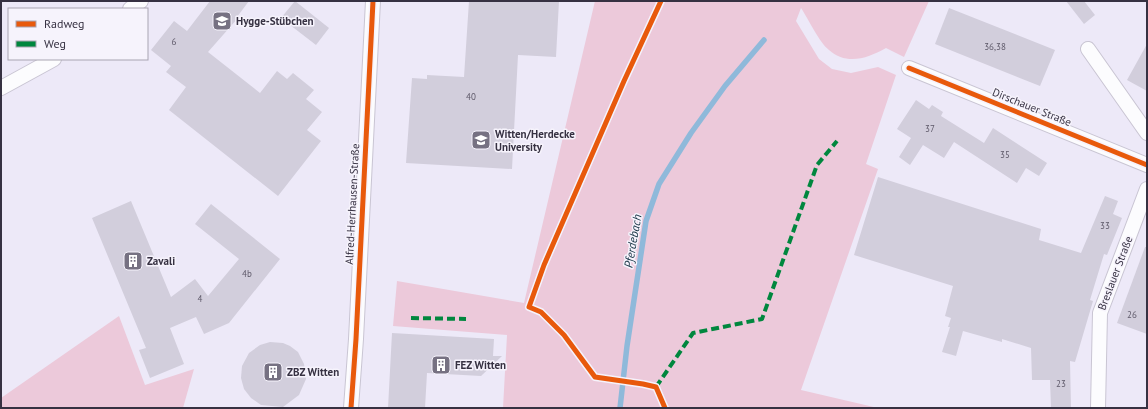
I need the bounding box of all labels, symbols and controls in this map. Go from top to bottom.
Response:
legend [8,8,148,60]
school or university icon: Hygge-Stübchen [211,10,233,32]
place label: Hygge-Stübchen [236,14,314,28]
text: Radweg [44,16,85,31]
text: Weg [44,36,66,51]
house number: 6 [172,36,177,47]
house number: 36,38 [984,41,1006,52]
street label: Dirschauer Straße [990,85,1074,129]
house number: 40 [466,91,476,102]
house number: 37 [925,123,935,134]
place label: Witten/Herdecke University [495,127,575,154]
school or university icon: Witten/Herdecke University [470,129,492,151]
street label: Alfred-Herrhausen-Straße [342,143,362,265]
house number: 35 [1000,149,1010,160]
water label: Pferdebach [620,213,645,269]
house number: 33 [1100,220,1110,231]
street label: Breslauer Straße [1094,234,1136,312]
building icon: Zavali [122,250,144,272]
place label: Zavali [147,254,175,268]
house number: 4b [242,268,252,279]
house number: 4 [198,293,203,304]
house number: 26 [1127,309,1137,320]
building icon: FEZ Witten [430,354,452,376]
place label: FEZ Witten [455,358,506,372]
building icon: ZBZ Witten [262,361,284,383]
place label: ZBZ Witten [287,365,339,379]
house number: 23 [1056,378,1066,389]

